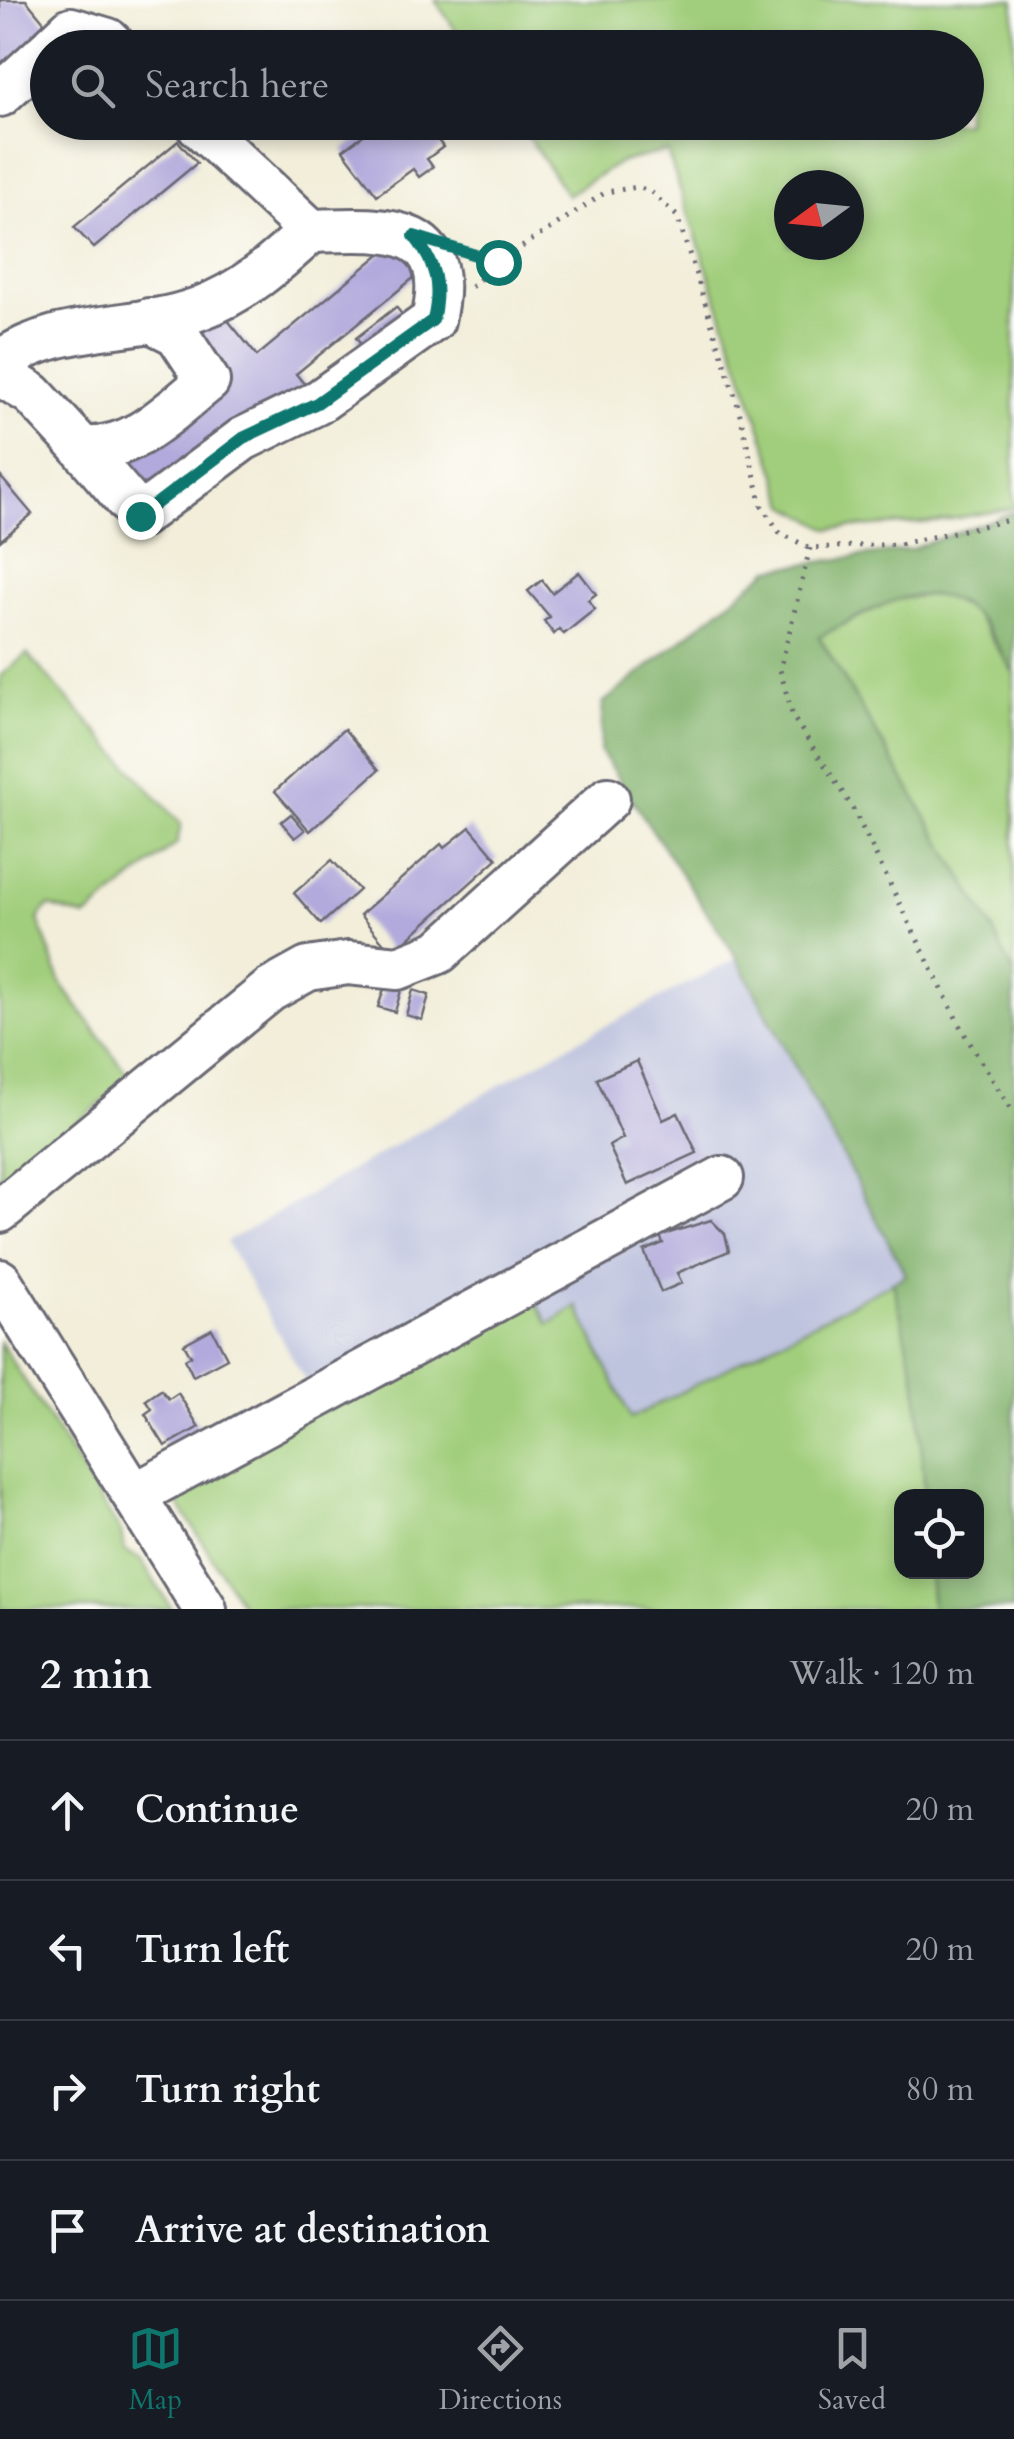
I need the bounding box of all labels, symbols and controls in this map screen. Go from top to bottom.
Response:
search box [30,30,984,140]
icon: search [65,58,120,113]
text: Search here [145,59,329,111]
north arrow [774,170,864,260]
route start [476,240,522,286]
route end [118,494,164,540]
map controls [894,1489,984,1579]
button: locate [894,1489,984,1579]
text: 2 min [40,1646,152,1703]
text: Walk · 120 m [789,1652,974,1696]
icon: ahead [40,1783,95,1838]
text: Continue [135,1784,299,1836]
text: 20 m [906,1788,974,1832]
icon: left [40,1923,95,1978]
text: Turn left [135,1924,289,1976]
text: 20 m [906,1928,974,1972]
icon: right [40,2063,95,2118]
text: Turn right [135,2064,320,2116]
text: 80 m [906,2068,974,2112]
icon: arrive [40,2203,95,2258]
text: Arrive at destination [135,2204,490,2256]
tab: Map [128,2321,183,2419]
tab: Directions [439,2321,562,2419]
tab: Saved [818,2321,886,2419]

